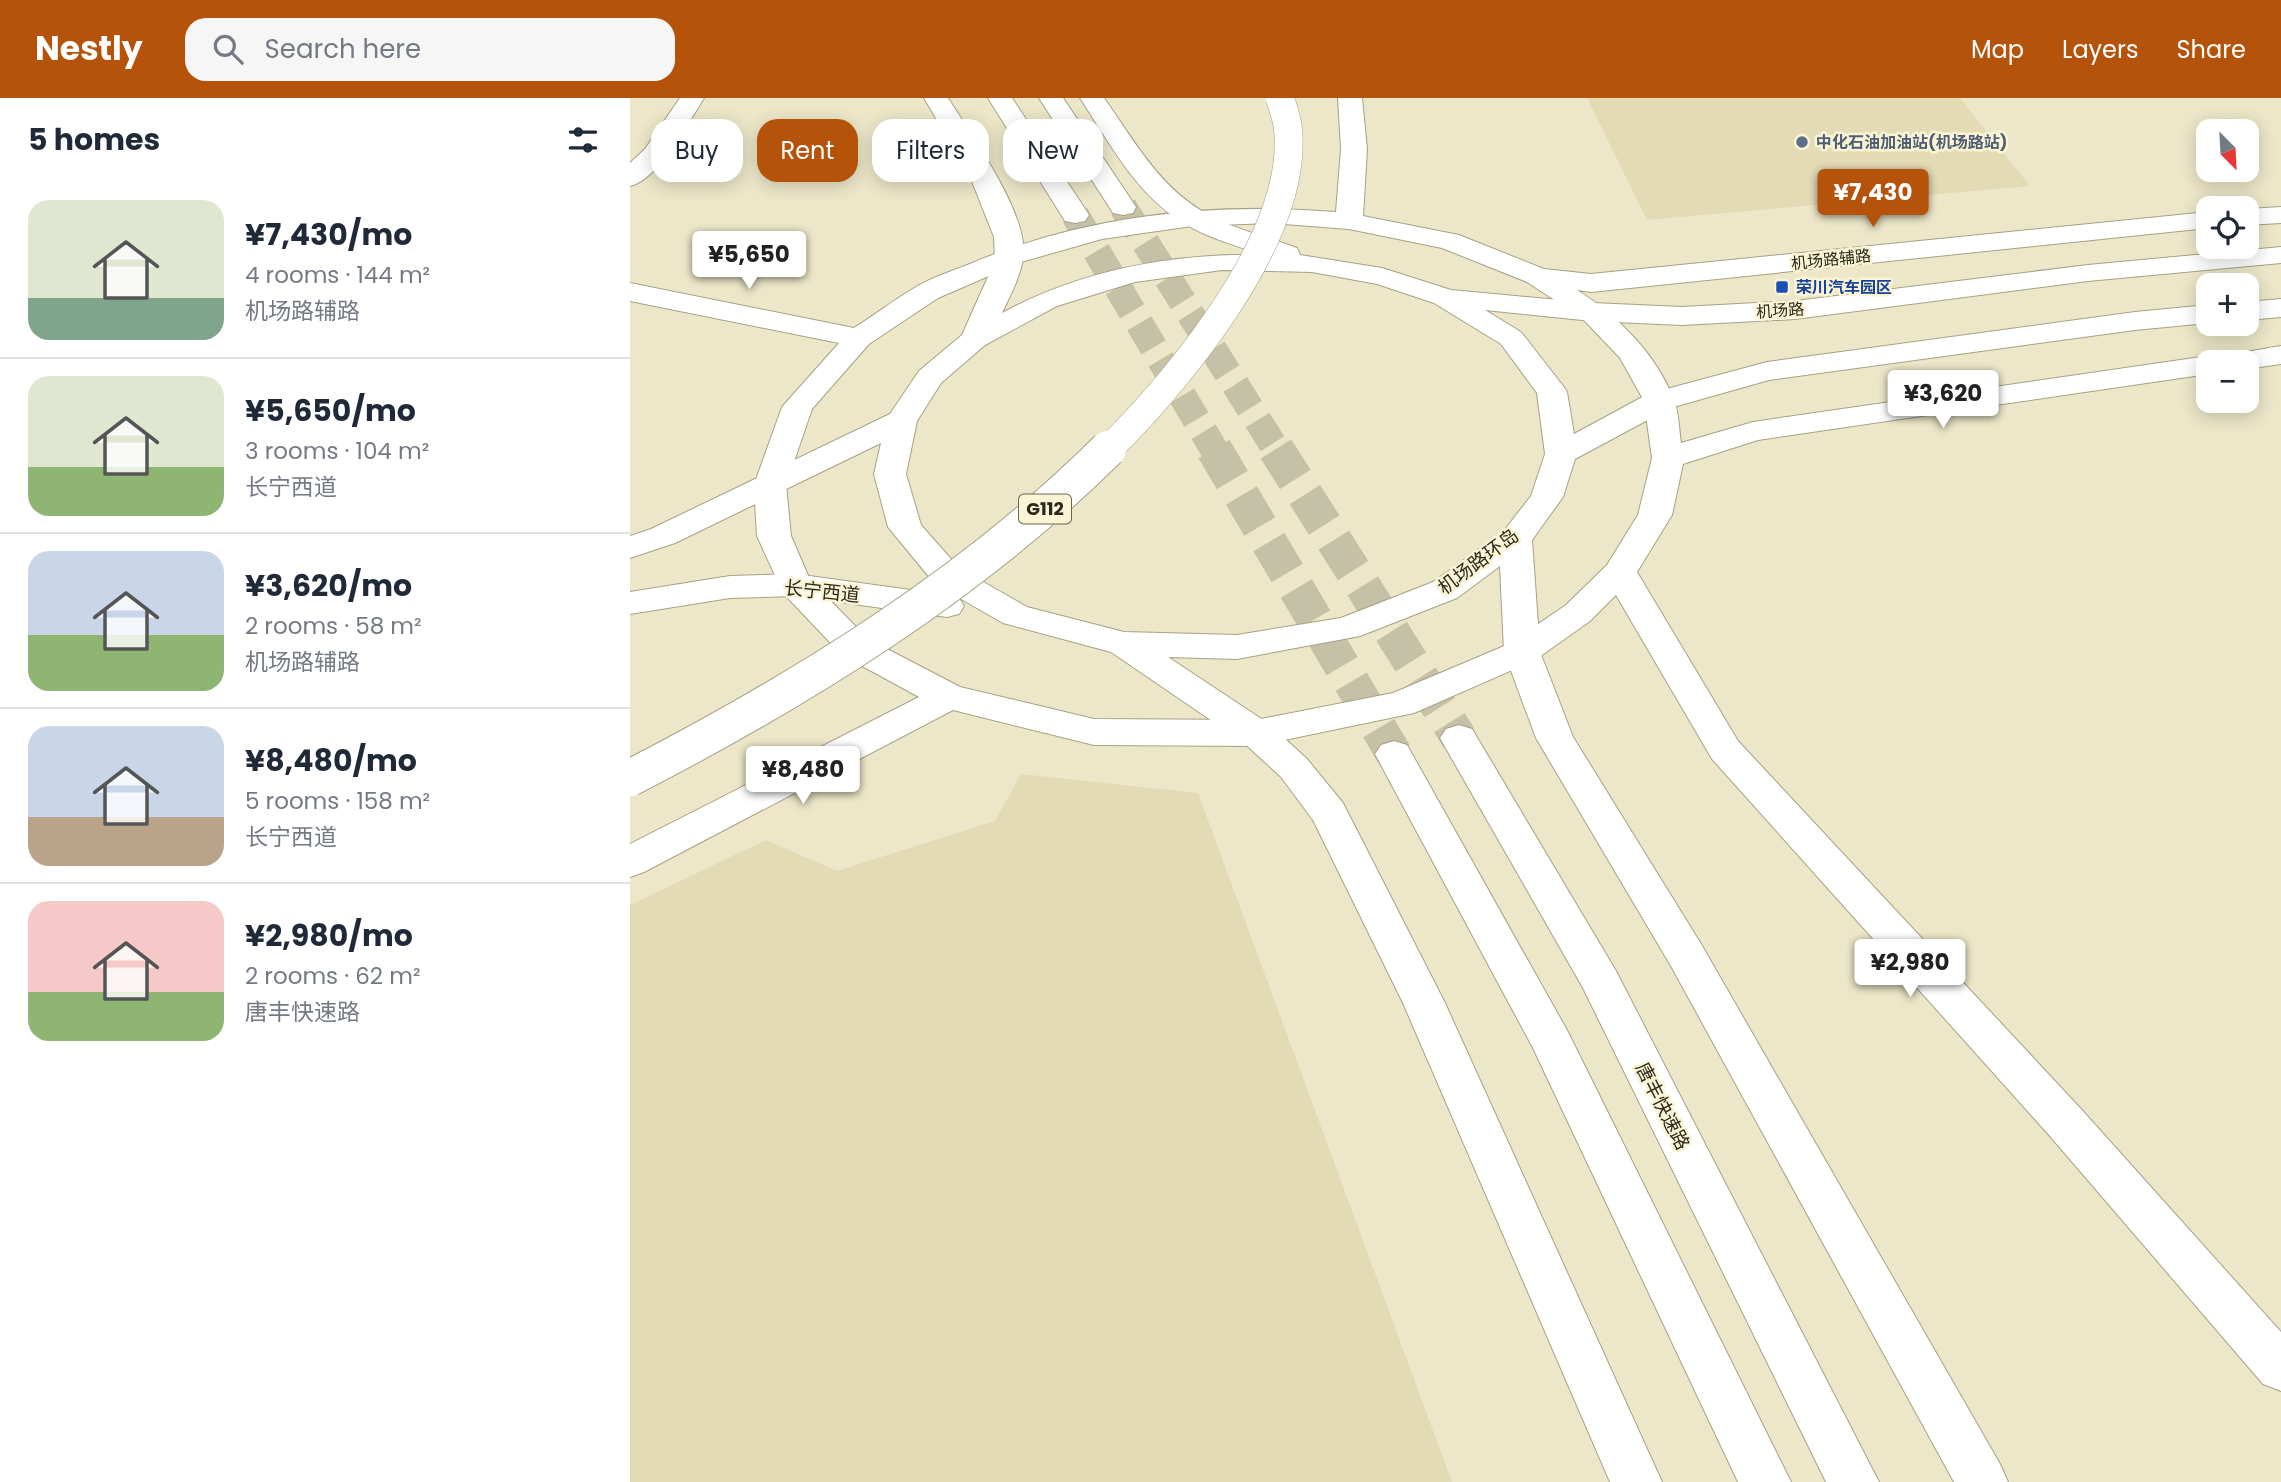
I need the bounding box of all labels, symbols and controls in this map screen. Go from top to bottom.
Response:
search box [185,18,675,81]
text: Nestly [35,25,143,72]
icon: search [209,30,247,68]
text: Search here [265,31,421,67]
text: Map [1971,33,2024,66]
text: Layers [2062,33,2138,66]
text: Share [2176,33,2246,66]
text: 5 homes [28,118,160,161]
chip: Buy [651,119,743,182]
chip: Rent [757,119,858,182]
chip: Filters [872,119,989,182]
chip: New [1003,119,1103,182]
north arrow [2196,119,2259,182]
map controls [2196,119,2259,413]
icon: filters [564,121,602,159]
place label: 中化石油加油站(机场路站) [1816,131,2007,154]
marker: 中化石油加油站(机场路站) [1794,134,1810,150]
pin: ¥7,430 [1816,170,1930,229]
text: ¥7,430 [1834,176,1912,208]
button: locate [2196,196,2259,259]
text: ¥7,430/mo [245,213,412,256]
icon: home [84,228,168,312]
pin: ¥5,650 [692,232,806,291]
text: ¥5,650 [708,238,790,270]
street label: 机场路辅路 [1790,244,1872,275]
text: 4 rooms · 144 m² [245,259,430,291]
button: + [2196,273,2259,336]
place label: 荣川汽车园区 [1796,276,1892,299]
marker: 荣川汽车园区 [1774,279,1790,295]
text: 机场路辅路 [245,295,360,327]
street label: 机场路 [1755,297,1805,324]
button: − [2196,350,2259,413]
pin: ¥3,620 [1886,370,2000,430]
text: ¥3,620 [1904,377,1982,409]
text: ¥5,650/mo [245,389,416,432]
icon: home [84,404,168,488]
text: 3 rooms · 104 m² [245,435,429,467]
text: 长宁西道 [245,471,337,503]
road number: G112 [1019,494,1071,524]
street label: 机场路环岛 [1432,522,1524,601]
text: ¥3,620/mo [245,564,412,607]
street label: 长宁西道 [783,574,861,609]
icon: home [84,579,168,663]
text: 2 rooms · 58 m² [245,610,422,642]
text: 机场路辅路 [245,646,360,678]
text: ¥8,480/mo [245,739,417,782]
pin: ¥8,480 [746,746,860,806]
text: ¥8,480 [762,753,844,785]
icon: home [84,754,168,838]
text: 5 rooms · 158 m² [245,785,430,817]
text: 长宁西道 [245,821,337,853]
text: ¥2,980/mo [245,914,413,957]
icon: home [84,929,168,1013]
pin: ¥2,980 [1853,940,1967,999]
text: ¥2,980 [1870,946,1950,978]
text: 2 rooms · 62 m² [245,960,421,992]
text: 唐丰快速路 [245,996,360,1028]
street label: 唐丰快速路 [1629,1058,1696,1155]

